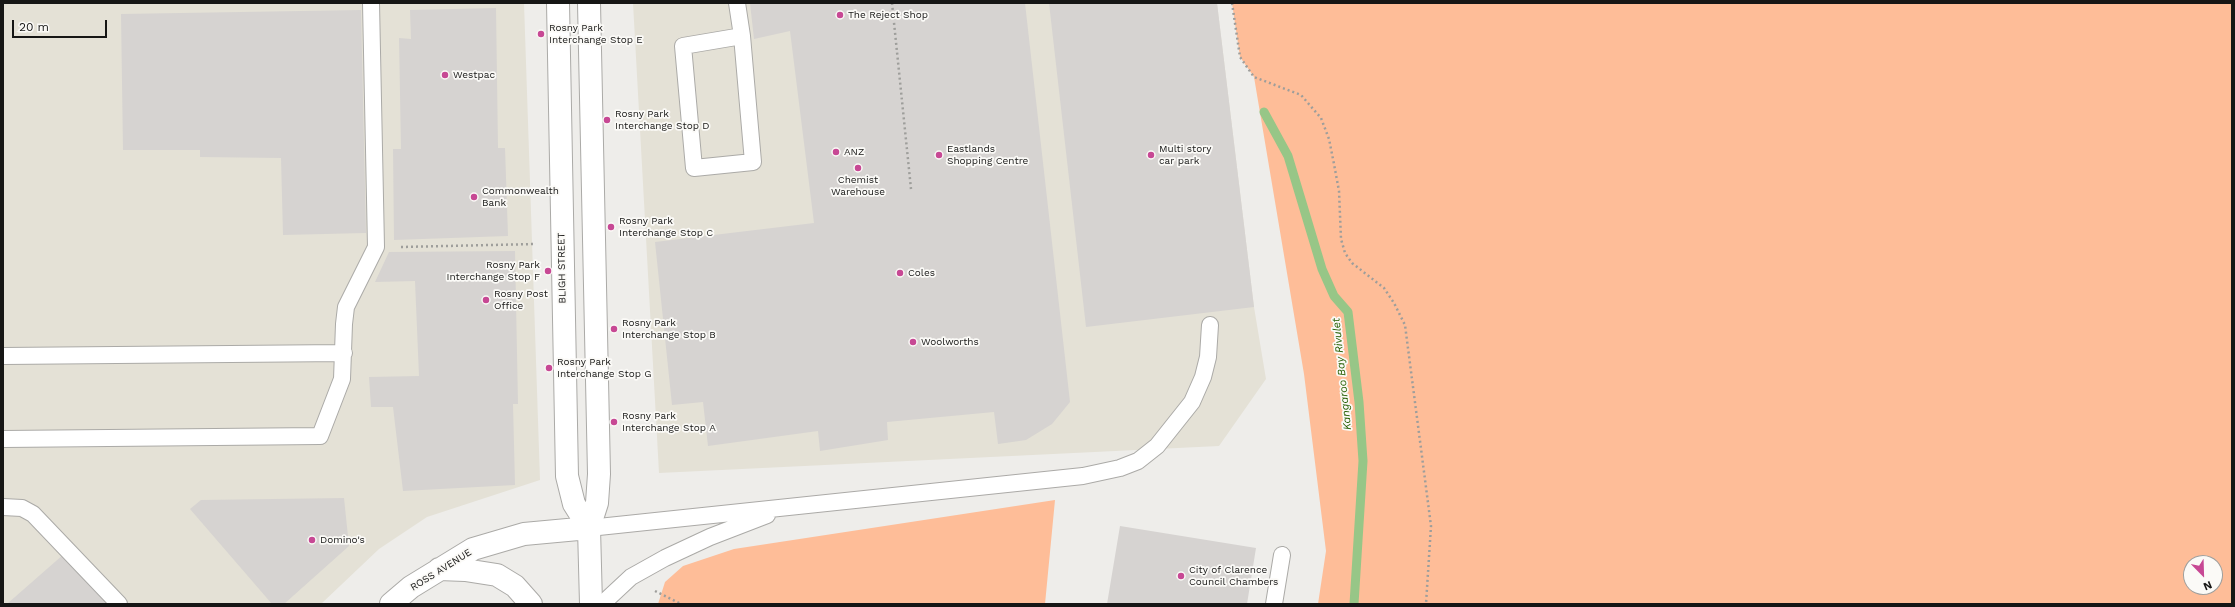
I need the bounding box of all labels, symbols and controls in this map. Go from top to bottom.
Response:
place label: The Reject Shop [848,9,928,21]
marker: The Reject Shop [835,10,845,20]
scale bar [14,12,109,38]
text: 20 m [19,20,49,34]
place label: Rosny Park Interchange Stop E [549,22,643,46]
marker: Rosny Park Interchange Stop E [536,29,546,39]
place label: Westpac [453,69,495,81]
marker: Westpac [440,70,450,80]
place label: Rosny Park Interchange Stop D [615,108,710,132]
marker: Rosny Park Interchange Stop D [602,115,612,125]
place label: Eastlands Shopping Centre [947,143,1028,166]
place label: Multi story car park [1159,143,1211,166]
place label: ANZ [844,146,864,158]
marker: ANZ [831,147,841,157]
marker: Eastlands Shopping Centre [934,150,944,160]
marker: Multi story car park [1146,150,1156,160]
marker: Chemist Warehouse [853,163,863,173]
place label: Chemist Warehouse [831,174,885,198]
place label: Commonwealth Bank [482,185,559,208]
marker: Commonwealth Bank [469,192,479,202]
place label: Rosny Park Interchange Stop C [619,215,713,238]
marker: Rosny Park Interchange Stop C [606,222,616,232]
street label: BLIGH STREET [555,232,569,304]
place label: Rosny Park Interchange Stop F [447,259,540,282]
marker: Rosny Park Interchange Stop F [543,266,553,276]
place label: Coles [908,267,935,279]
marker: Coles [895,268,905,278]
place label: Rosny Post Office [494,288,548,312]
marker: Rosny Post Office [481,295,491,305]
place label: Rosny Park Interchange Stop B [622,317,716,340]
water label: Kangaroo Bay Rivulet [1330,317,1354,431]
marker: Rosny Park Interchange Stop B [609,324,619,334]
place label: Woolworths [921,336,979,348]
marker: Woolworths [908,337,918,347]
place label: Rosny Park Interchange Stop G [557,356,652,380]
marker: Rosny Park Interchange Stop G [544,363,554,373]
place label: Rosny Park Interchange Stop A [622,410,716,434]
marker: Rosny Park Interchange Stop A [609,417,619,427]
place label: Domino's [320,534,365,546]
marker: Domino's [307,535,317,545]
street label: ROSS AVENUE [408,546,474,594]
north arrow [2183,555,2223,595]
place label: City of Clarence Council Chambers [1189,564,1278,588]
marker: City of Clarence Council Chambers [1176,571,1186,581]
text: N [2201,578,2214,593]

